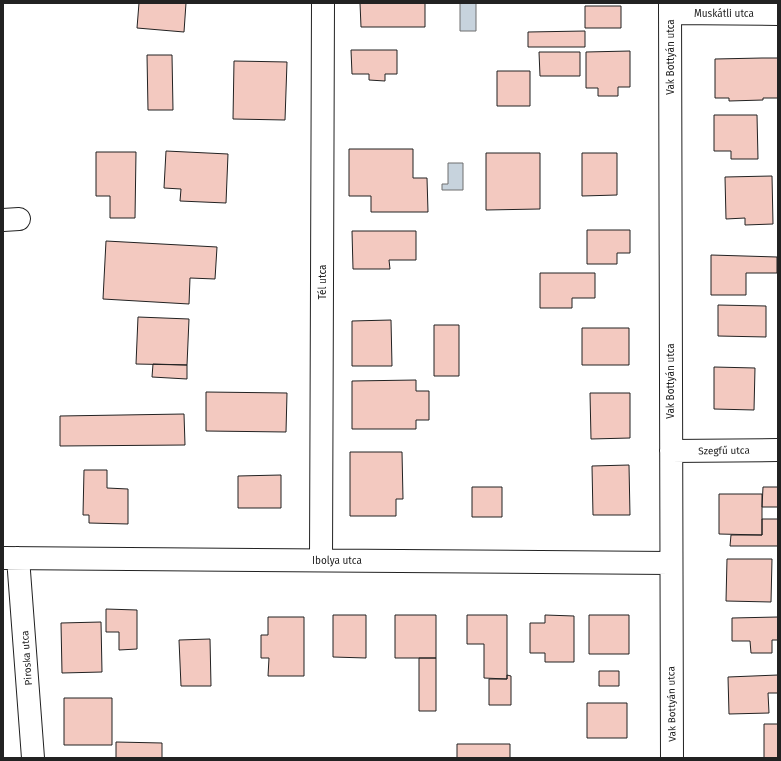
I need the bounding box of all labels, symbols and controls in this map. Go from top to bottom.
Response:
street label: Muskátli utca [694,8,754,20]
street label: Vak Bottyán utca [665,19,677,95]
street label: Tél utca [317,264,329,300]
street label: Vak Bottyán utca [665,343,677,419]
street label: Szegfű utca [698,444,750,457]
street label: Ibolya utca [312,555,362,567]
street label: Piroska utca [19,630,35,686]
street label: Vak Bottyán utca [665,666,679,742]

